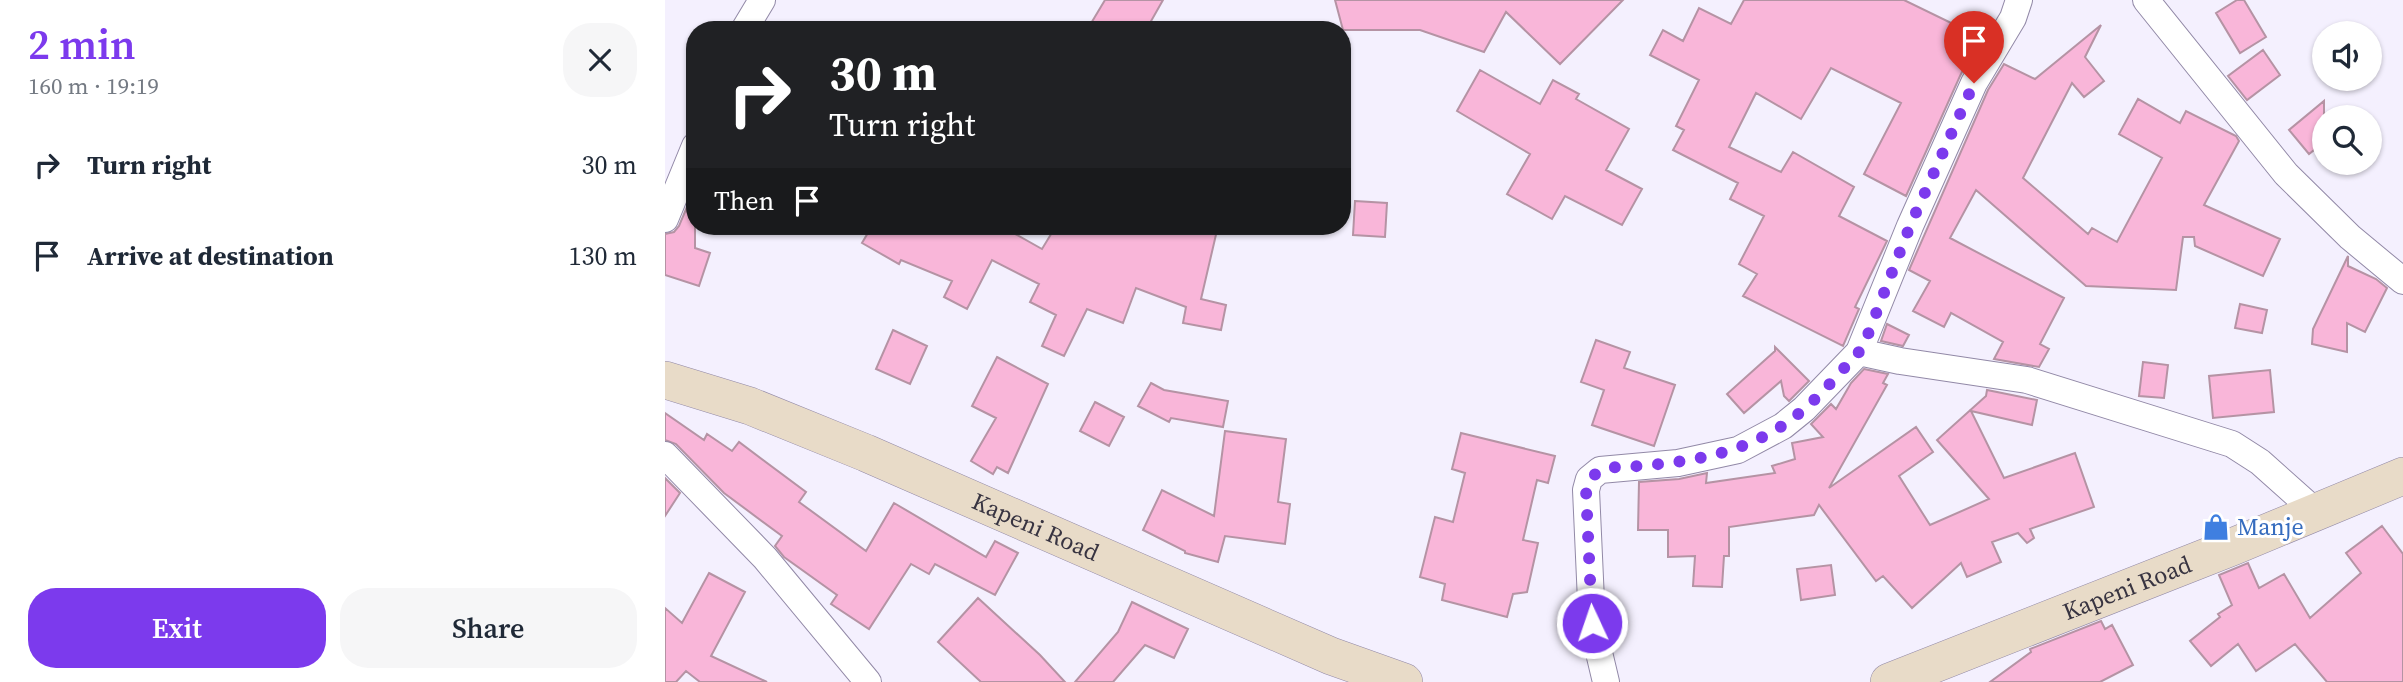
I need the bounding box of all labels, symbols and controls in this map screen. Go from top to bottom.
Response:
pin [1944,11,2004,83]
text: 2 min [28,15,136,73]
map controls [2312,21,2382,175]
button: sound [2312,21,2382,91]
icon: arrive [1955,22,1993,60]
button: close [563,23,637,97]
text: 30 m [829,39,937,106]
icon: right [714,49,805,140]
text: 160 m · 19:19 [28,70,159,102]
text: Turn right [829,103,975,147]
button: search [2312,105,2382,175]
icon: right [28,146,66,184]
text: Turn right [87,147,211,183]
text: 30 m [582,147,637,183]
icon: arrive [788,182,826,220]
text: Then [714,183,774,219]
icon: arrive [28,237,66,275]
text: Arrive at destination [87,238,334,274]
text: 130 m [569,238,637,274]
street label: Kapeni Road [967,484,1105,569]
place label: Manje [2237,510,2304,543]
shop icon: Manje [2201,512,2231,542]
street label: Kapeni Road [2058,547,2196,628]
position arrow [1555,586,1629,660]
button: Exit [28,588,326,668]
button: Share [340,588,637,668]

